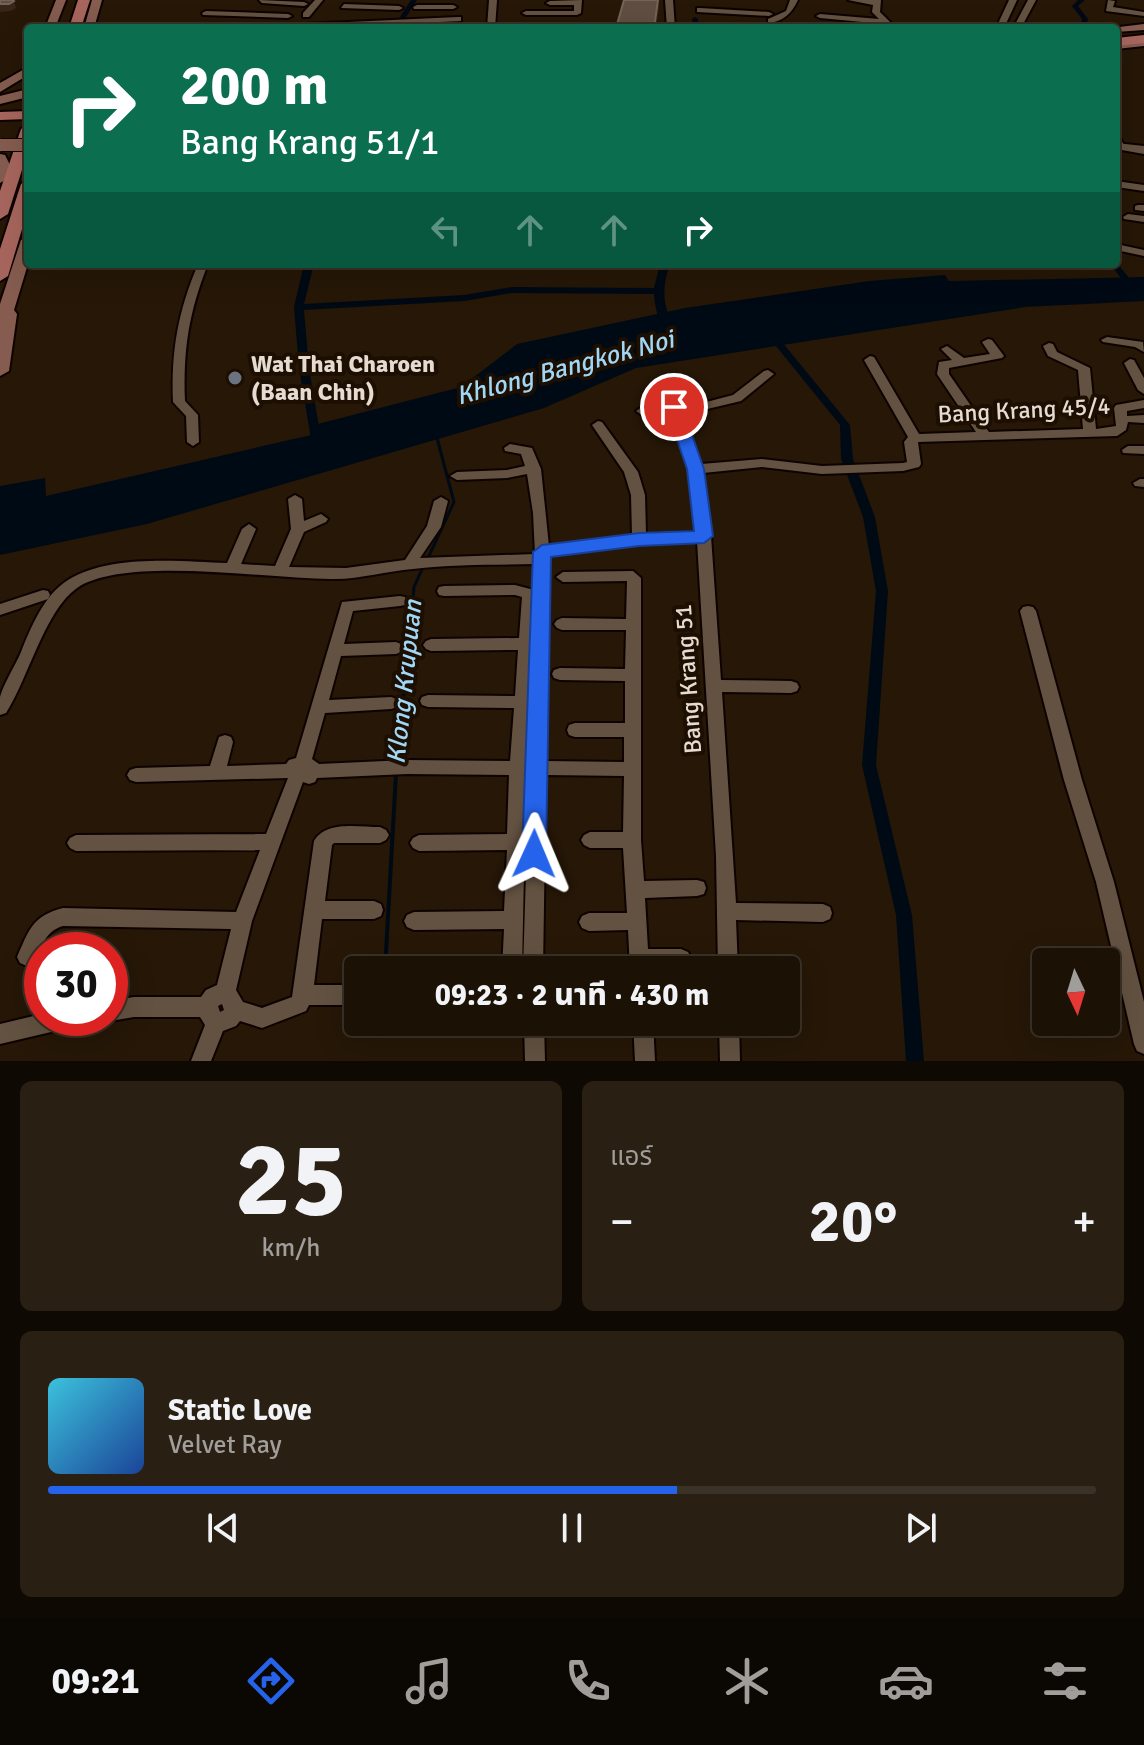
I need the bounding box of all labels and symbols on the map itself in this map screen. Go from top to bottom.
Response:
water label: Khlong Bangkok Noi [453,323,680,412]
place label: Wat Thai Charoen (Baan Chin) [251,349,435,407]
marker: Wat Thai Charoen (Baan Chin) [226,369,244,387]
pin [640,373,708,441]
street label: Bang Krang 45/4 [937,390,1111,430]
water label: Klong Krupuan [380,598,430,766]
street label: Bang Krang 51 [668,603,708,755]
position arrow [492,812,576,896]
speed limit sign: 30 [24,932,128,1036]
north arrow [1032,948,1120,1036]

